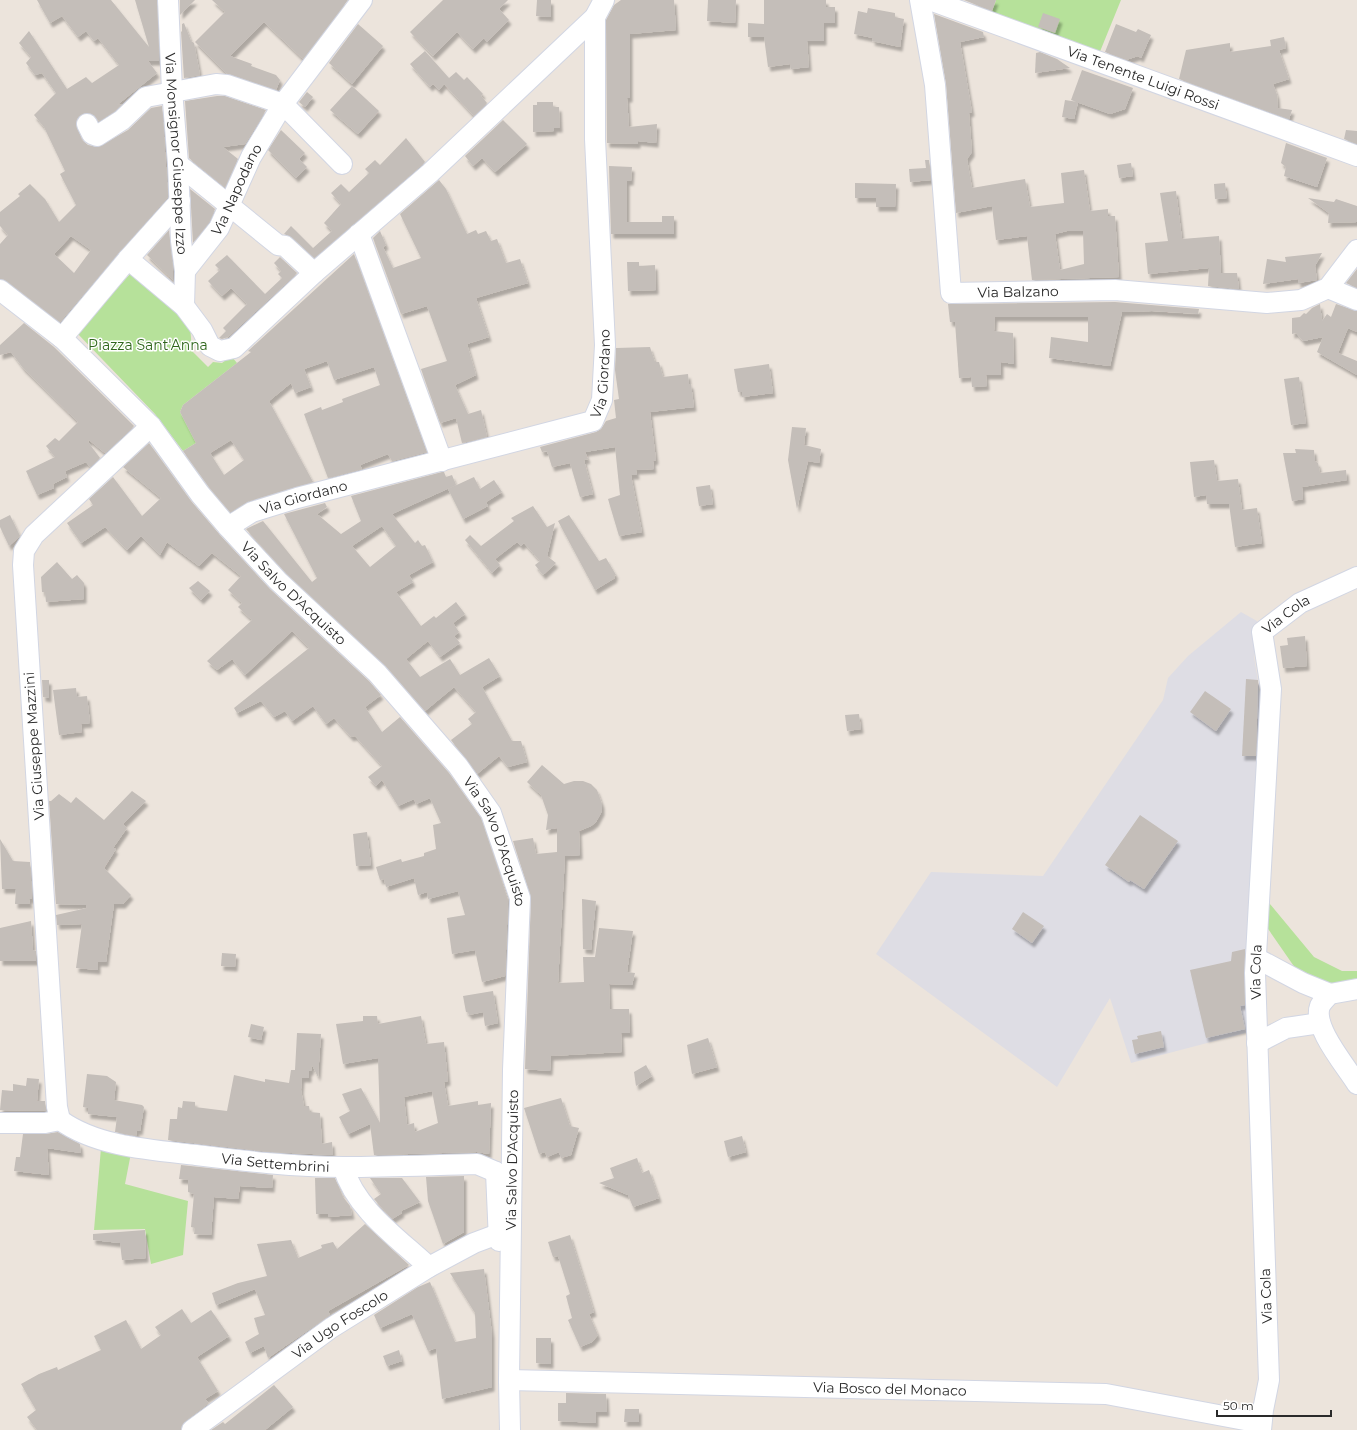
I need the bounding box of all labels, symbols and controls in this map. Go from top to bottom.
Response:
street label: Via Tenente Luigi Rossi [1065,42,1222,114]
street label: Via Monsignor Giuseppe Izzo [161,52,192,256]
street label: Via Napodano [207,140,266,239]
street label: Via Balzano [977,282,1059,302]
street label: Via Giordano [586,329,614,421]
park label: Piazza Sant'Anna [88,336,208,354]
street label: Via Giordano [258,476,349,518]
street label: Via Salvo D'Acquisto [237,538,350,649]
street label: Via Cola [1258,591,1313,638]
street label: Via Giuseppe Mazzini [20,671,48,821]
street label: Via Salvo D'Acquisto [459,773,529,907]
street label: Via Cola [1246,944,1266,1000]
street label: Via Salvo D'Acquisto [502,1089,522,1230]
street label: Via Settembrini [220,1149,330,1176]
street label: Via Cola [1256,1268,1276,1324]
street label: Via Ugo Foscolo [288,1286,392,1363]
street label: Via Bosco del Monaco [813,1378,967,1400]
scale bar [1217,1392,1331,1418]
text: 50 m [1223,1398,1254,1413]

